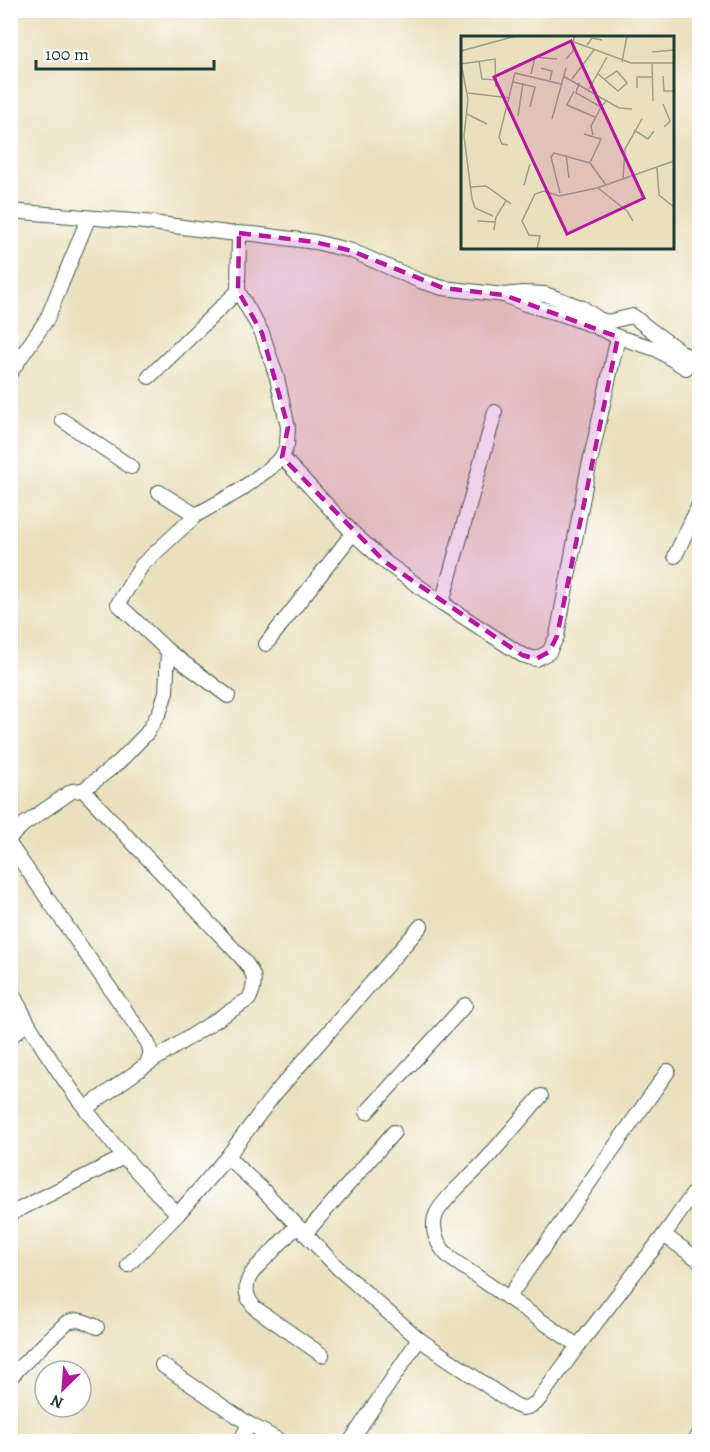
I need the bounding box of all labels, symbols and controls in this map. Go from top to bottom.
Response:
scale bar [36,33,214,71]
inset map [461,36,674,249]
text: 100 m [45,42,89,66]
north arrow [33,1359,93,1419]
text: N [47,1389,67,1414]

